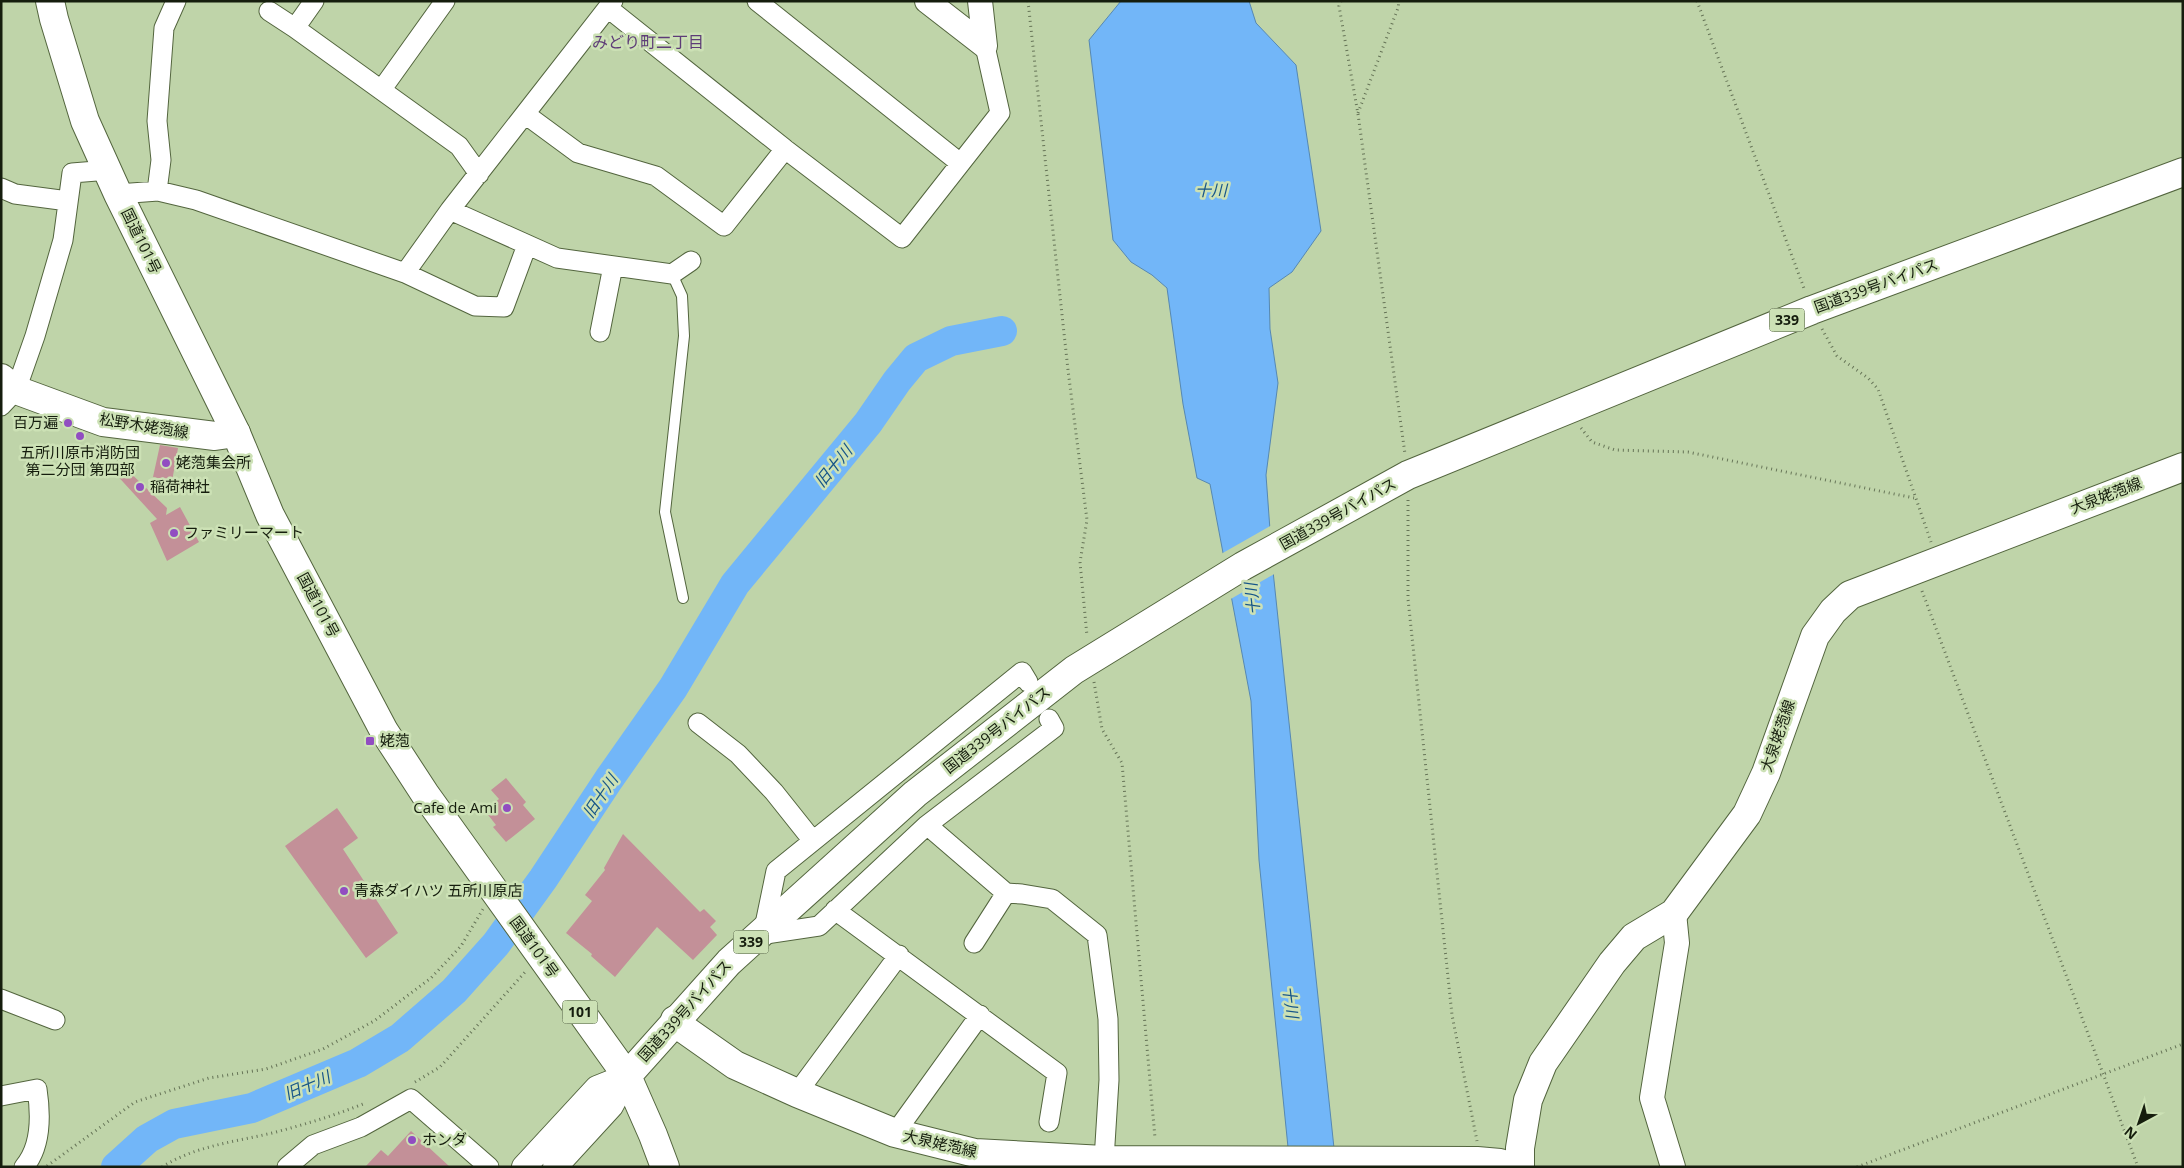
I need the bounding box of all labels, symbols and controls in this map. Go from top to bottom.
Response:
district label: みどり町二丁目 [592,31,704,53]
water label: 十川 [1195,179,1229,201]
street label: 国道101号 [117,204,166,277]
street label: 国道339号バイパス [1811,253,1940,317]
road number: 339 [1770,308,1804,332]
street label: 松野木姥萢線 [98,408,190,442]
place label: 百万遍 [13,412,58,432]
marker: 百万遍 [62,417,74,429]
marker: 五所川原市消防団 第二分団 第四部 [74,430,86,442]
water label: 旧十川 [809,439,858,491]
place label: 五所川原市消防団 第二分団 第四部 [20,442,140,479]
place label: 姥萢集会所 [176,452,251,472]
marker: 姥萢集会所 [160,457,172,469]
street label: 大泉姥萢線 [2067,472,2144,518]
street label: 国道339号バイパス [1276,473,1399,553]
place label: 稲荷神社 [150,476,210,496]
marker: 稲荷神社 [134,481,146,493]
place label: ファミリーマート [184,522,304,542]
marker: ファミリーマート [168,527,180,539]
street label: 国道101号 [293,569,344,640]
water label: 十川 [1239,580,1265,616]
street label: 国道339号バイパス [939,681,1054,777]
street label: 大泉姥萢線 [1755,697,1799,774]
place label: 姥萢 [380,730,410,750]
marker: 姥萢 [364,735,376,747]
water label: 旧十川 [577,768,624,822]
place label: Cafe de Ami [413,797,497,817]
marker: Cafe de Ami [501,802,513,814]
place label: 青森ダイハツ 五所川原店 [354,880,523,900]
marker: 青森ダイハツ 五所川原店 [338,885,350,897]
street label: 国道101号 [506,912,564,981]
road number: 339 [734,930,768,954]
street label: 国道339号バイパス [633,955,735,1065]
water label: 十川 [1278,985,1304,1021]
road number: 101 [562,1000,598,1024]
water label: 旧十川 [281,1065,335,1105]
north arrow [2114,1098,2164,1148]
text: N [2120,1122,2141,1144]
street label: 大泉姥萢線 [901,1125,979,1161]
place label: ホンダ [422,1129,467,1149]
marker: ホンダ [406,1134,418,1146]

